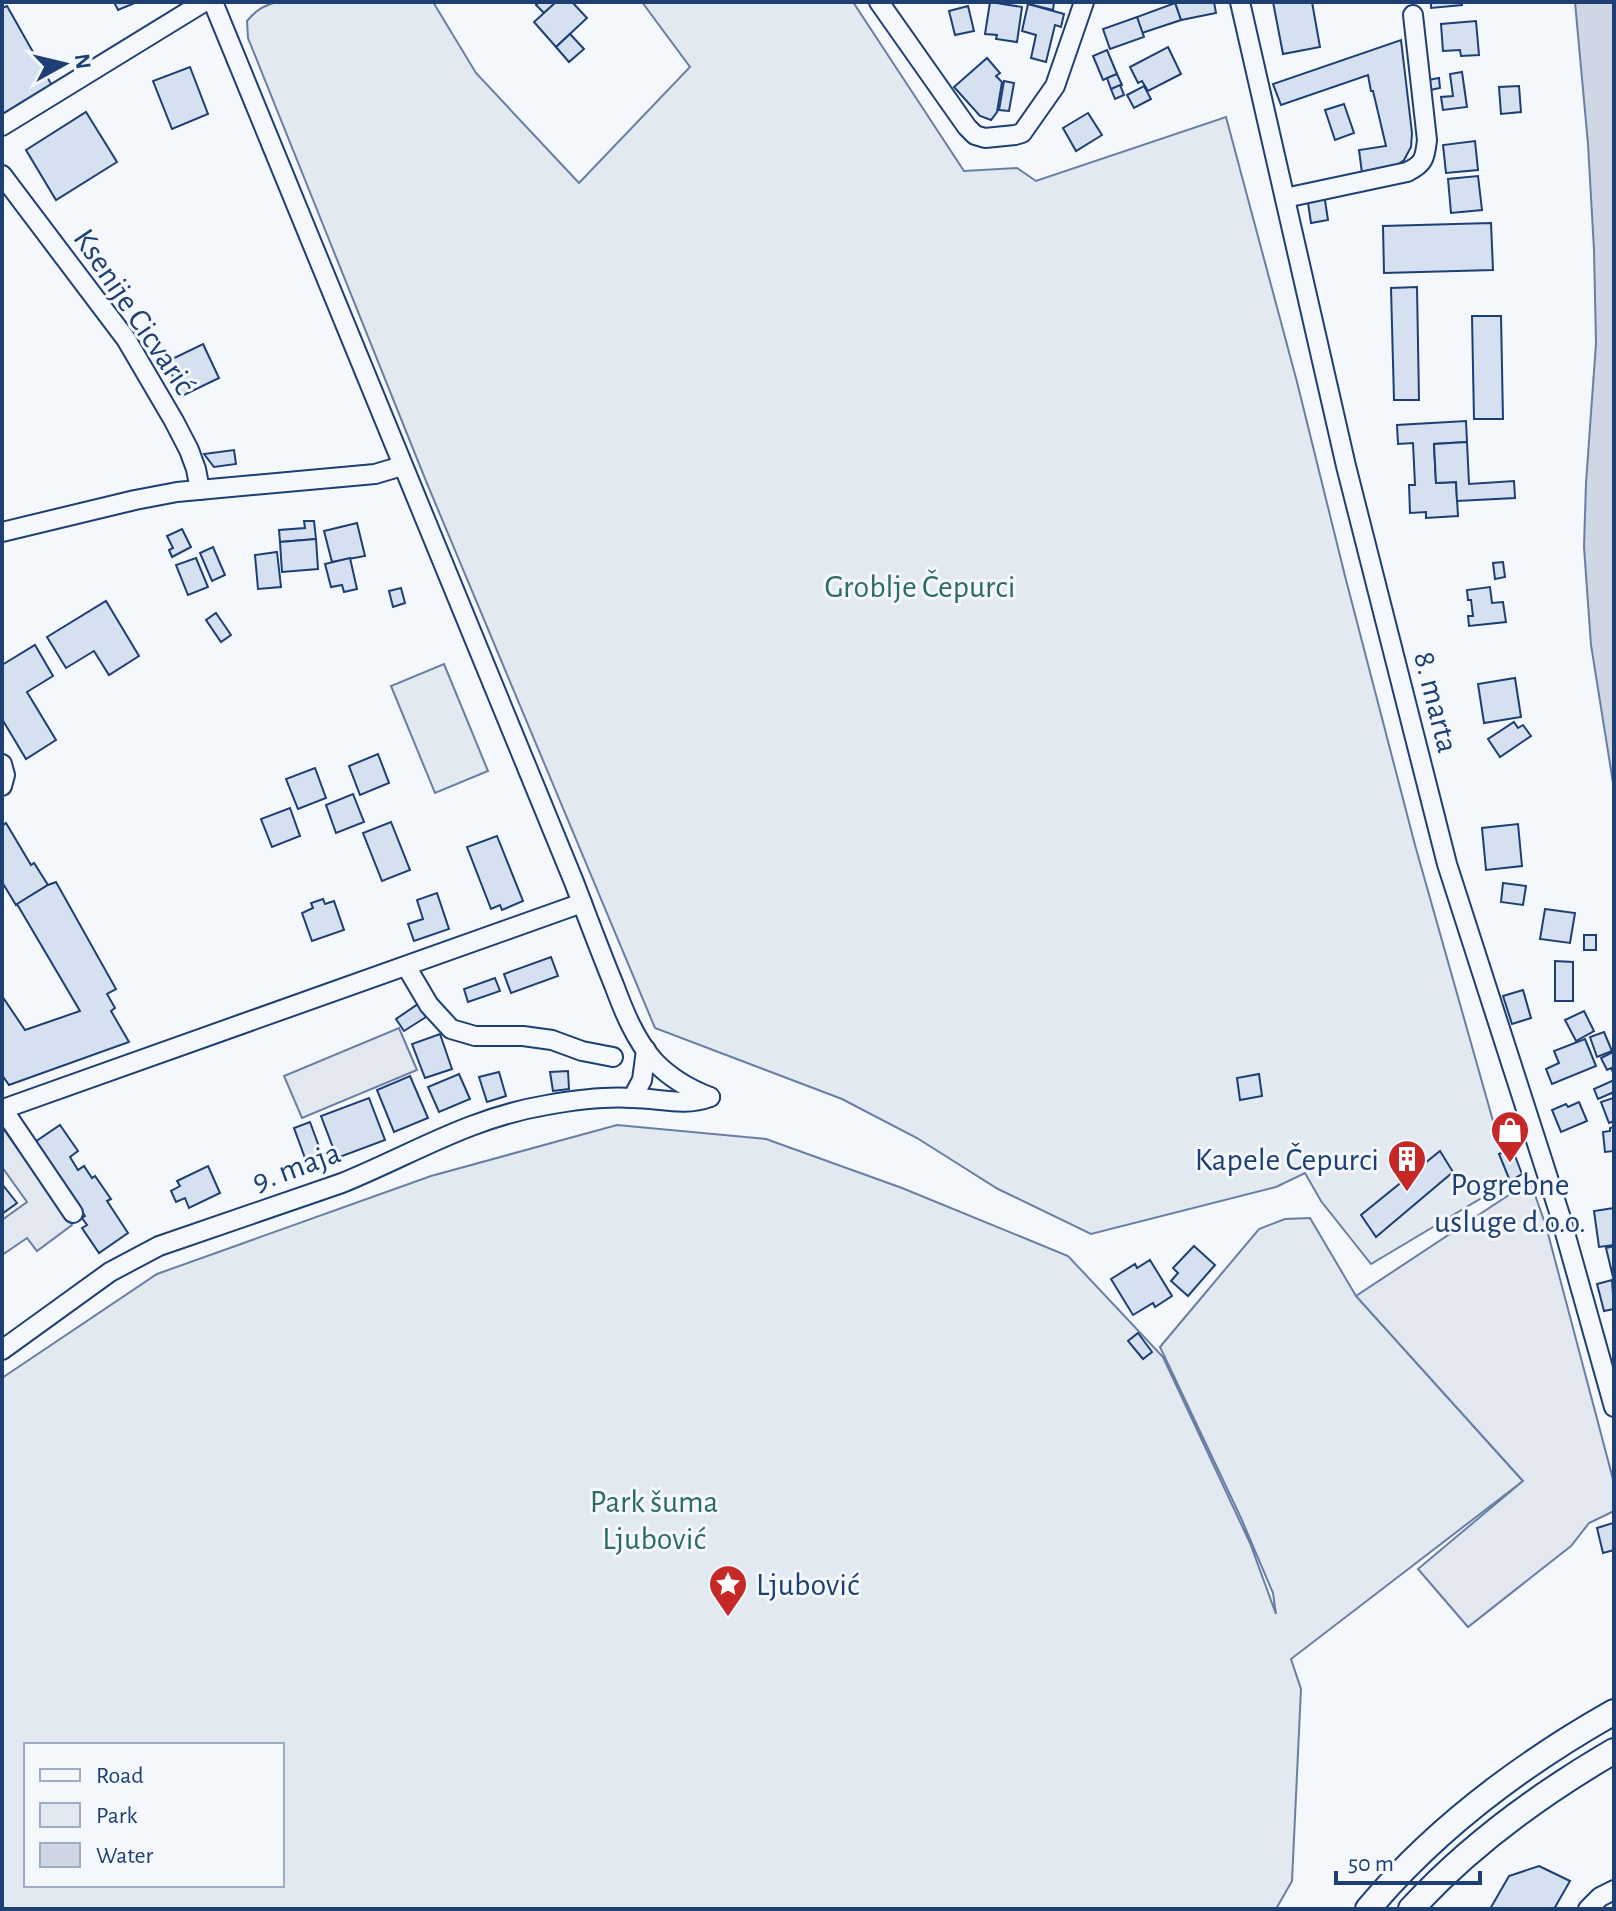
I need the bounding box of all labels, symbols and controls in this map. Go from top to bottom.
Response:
north arrow [24,24,104,104]
text: N [71,52,95,70]
street label: Ksenije Cicvarić [67,223,201,400]
park label: Groblje Čepurci [825,569,1015,603]
street label: 8. marta [1408,648,1464,756]
shop icon: Pogrebne usluge d.o.o. [1489,1109,1531,1164]
street label: 9. maja [248,1136,345,1198]
building icon: Kapele Čepurci [1386,1138,1428,1193]
place label: Kapele Čepurci [1195,1142,1379,1176]
place label: Pogrebne usluge d.o.o. [1434,1169,1586,1238]
park label: Park šuma Ljubović [590,1486,718,1555]
place icon: Ljubović [707,1563,749,1618]
place label: Ljubović [756,1569,859,1601]
legend [24,1743,284,1887]
text: Road [96,1764,144,1788]
text: Park [96,1804,137,1828]
scale bar [1336,1835,1480,1885]
text: Water [96,1844,154,1868]
text: 50 m [1348,1852,1394,1876]

